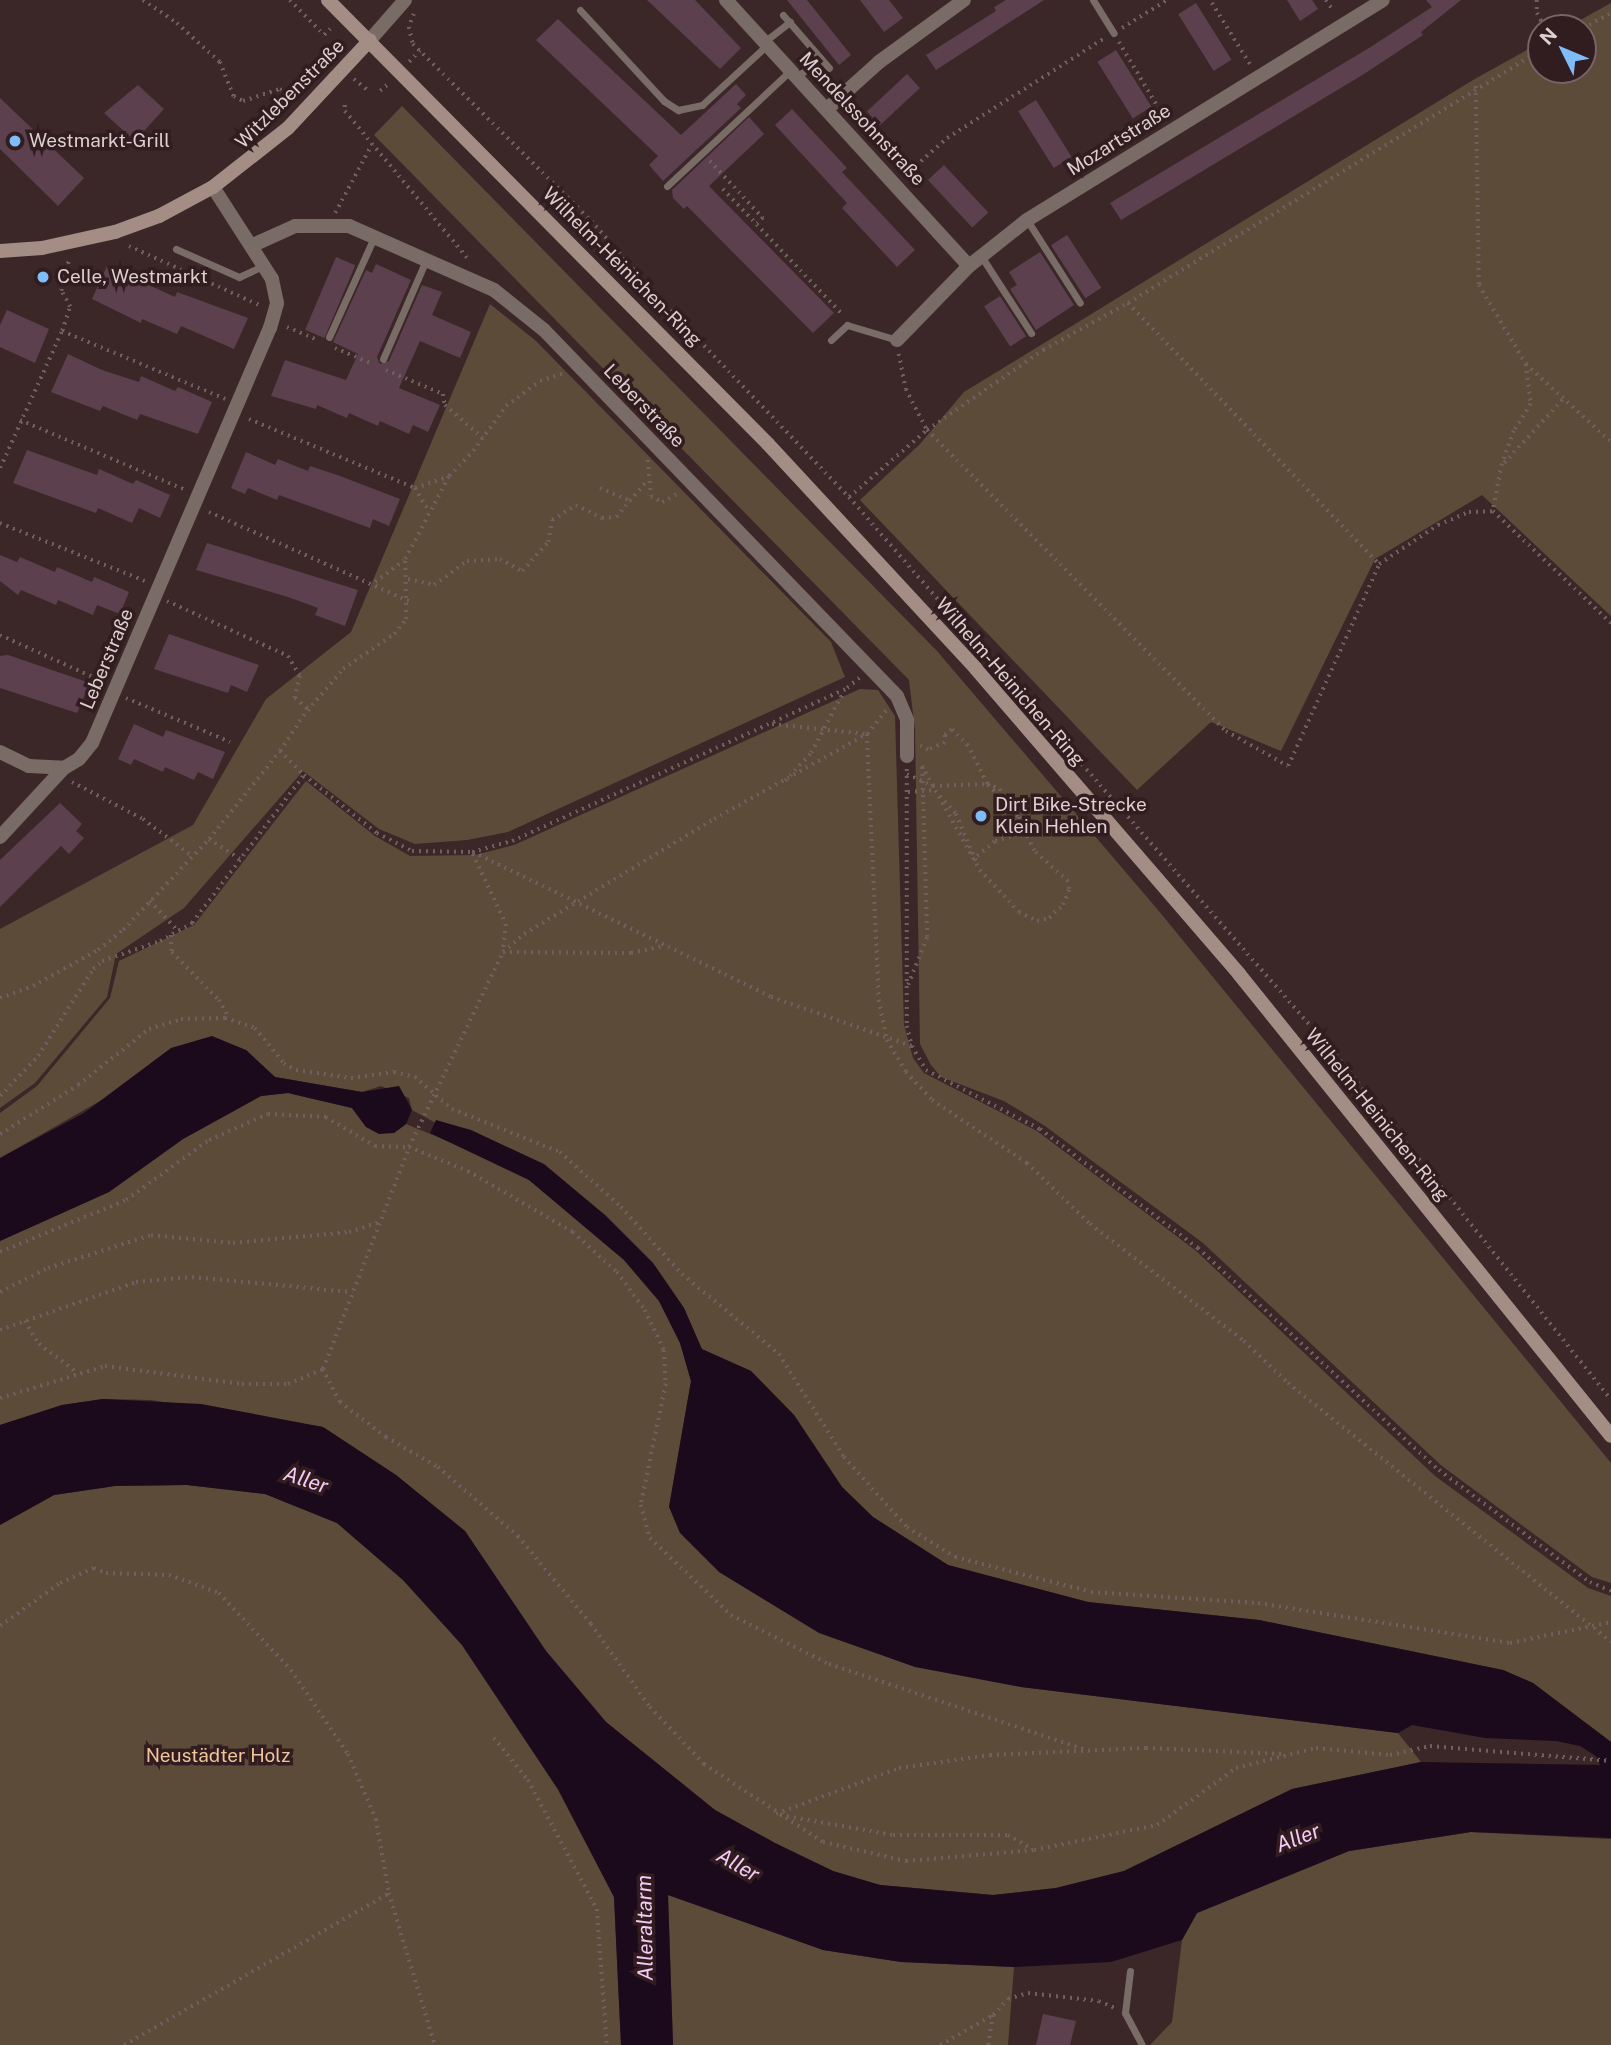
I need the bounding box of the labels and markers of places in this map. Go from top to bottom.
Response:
place label: Westmarkt-Grill [29,130,170,152]
marker: Westmarkt-Grill [7,133,23,149]
place label: Celle, Westmarkt [57,266,208,288]
marker: Celle, Westmarkt [35,269,51,285]
place label: Dirt Bike-Strecke Klein Hehlen [995,794,1147,838]
marker: Dirt Bike-Strecke Klein Hehlen [973,808,989,824]

